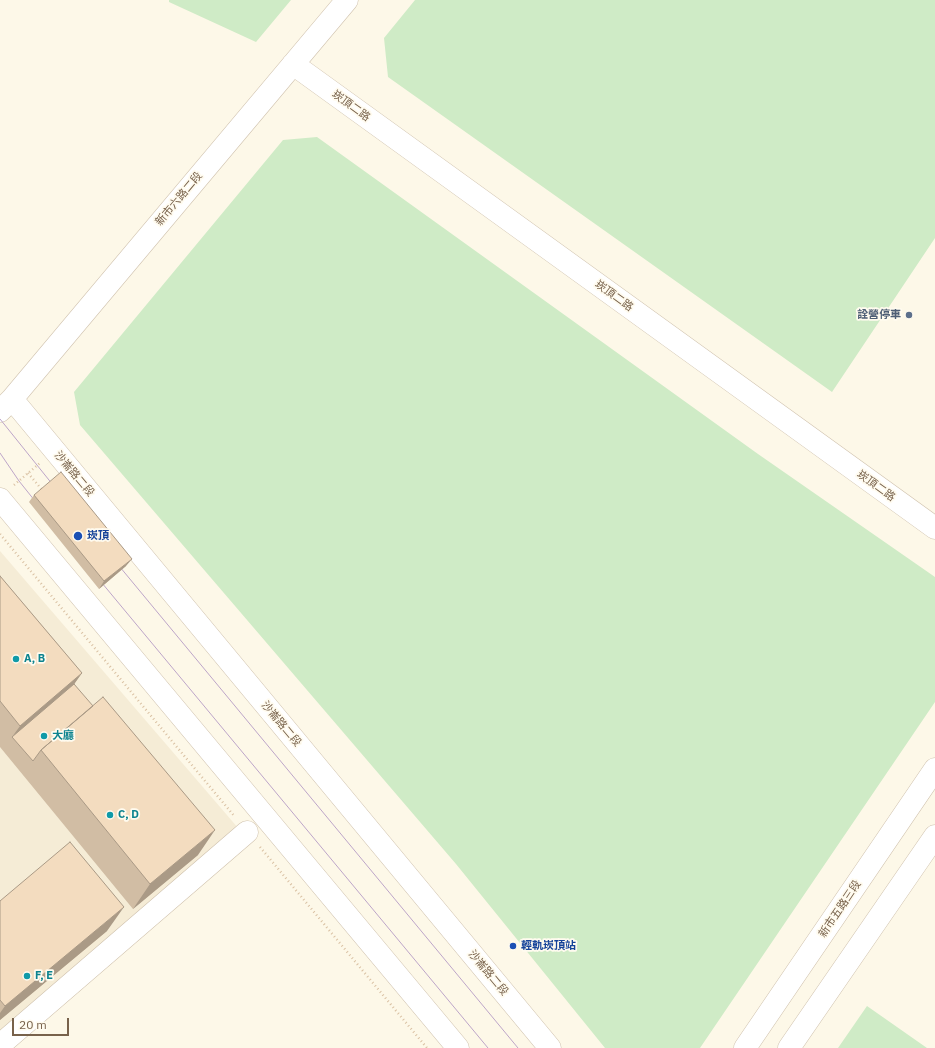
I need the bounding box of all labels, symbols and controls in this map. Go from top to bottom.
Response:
street label: 崁頂二路 [329,88,373,124]
street label: 新市六路二段 [153,169,205,229]
street label: 崁頂二路 [592,278,636,314]
place label: 詮營停車 [857,308,901,322]
marker: 詮營停車 [904,310,914,320]
street label: 沙崙路二段 [51,449,97,499]
street label: 崁頂二路 [854,468,898,504]
place label: 崁頂 [87,529,109,543]
marker: 崁頂 [72,530,84,542]
place label: A, B [24,652,45,666]
marker: A, B [11,654,21,664]
street label: 沙崙路二段 [258,699,304,749]
place label: 大廳 [52,729,74,743]
marker: 大廳 [39,731,49,741]
place label: C, D [118,808,139,822]
marker: C, D [105,810,115,820]
street label: 新市五路三段 [816,878,864,940]
place label: 輕軌崁頂站 [521,939,576,953]
marker: 輕軌崁頂站 [508,941,518,951]
street label: 沙崙路二段 [465,948,511,998]
place label: F, E [35,969,53,983]
marker: F, E [22,971,32,981]
scale bar [14,1010,71,1036]
text: 20 m [19,1017,47,1032]

